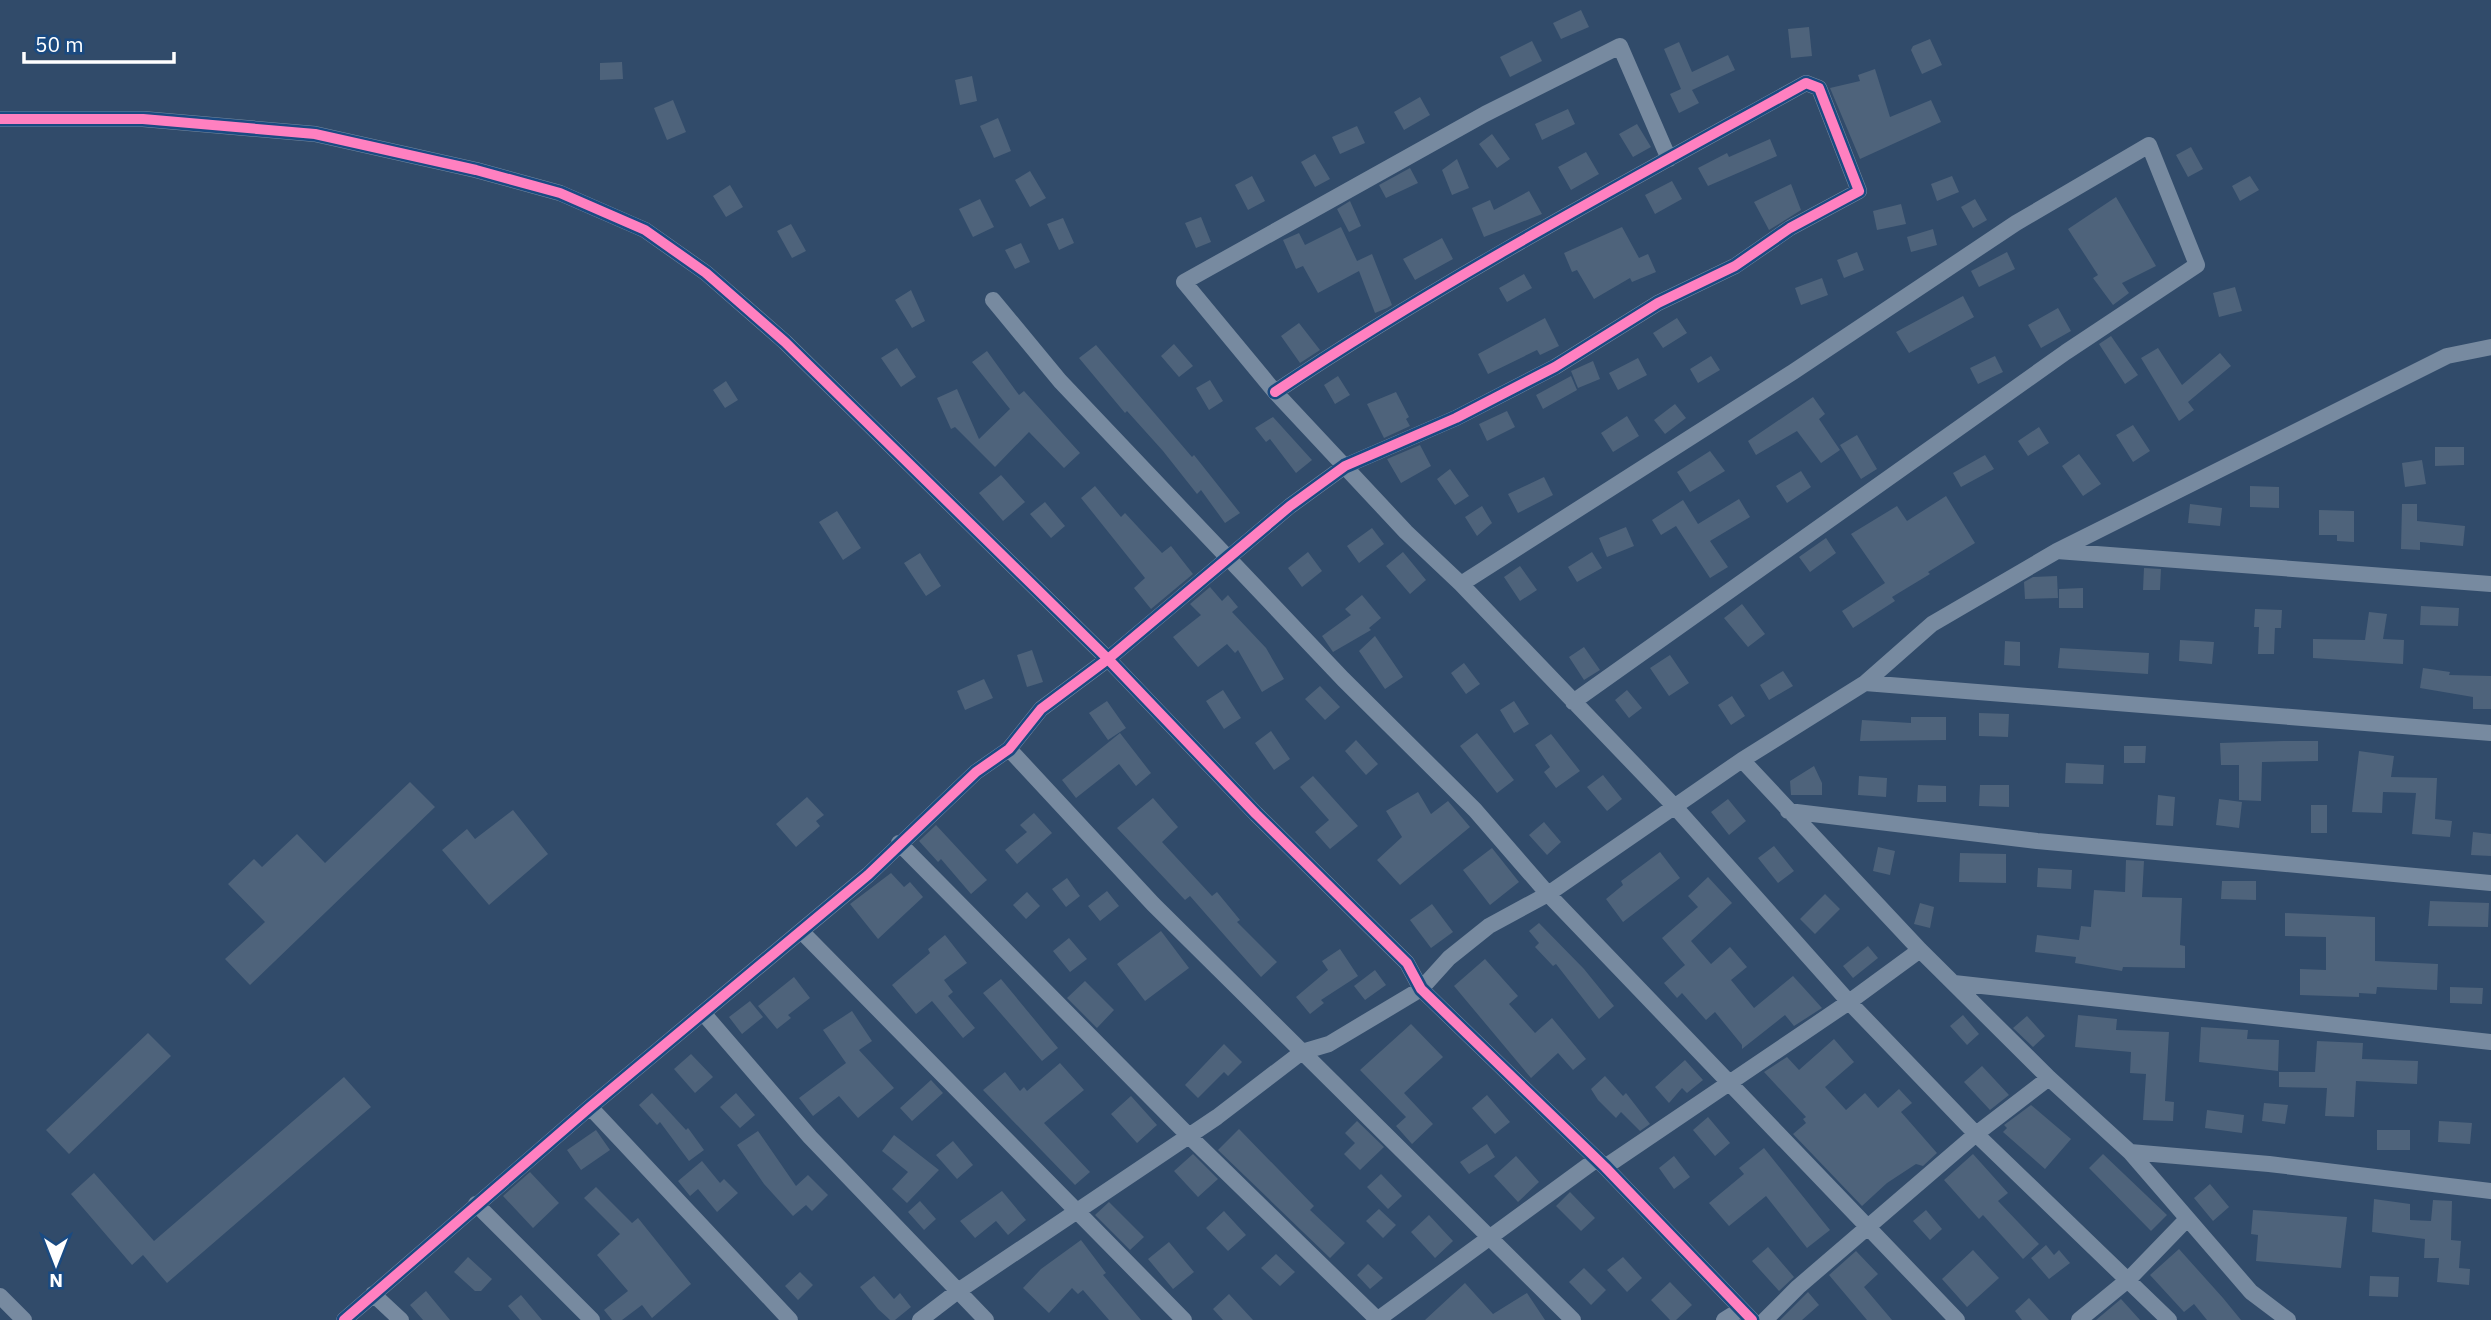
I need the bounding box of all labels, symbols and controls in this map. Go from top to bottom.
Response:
scale bar [24,21,175,65]
text: 50 m [35,30,84,58]
north arrow [21,1229,91,1299]
text: N [49,1269,63,1293]

